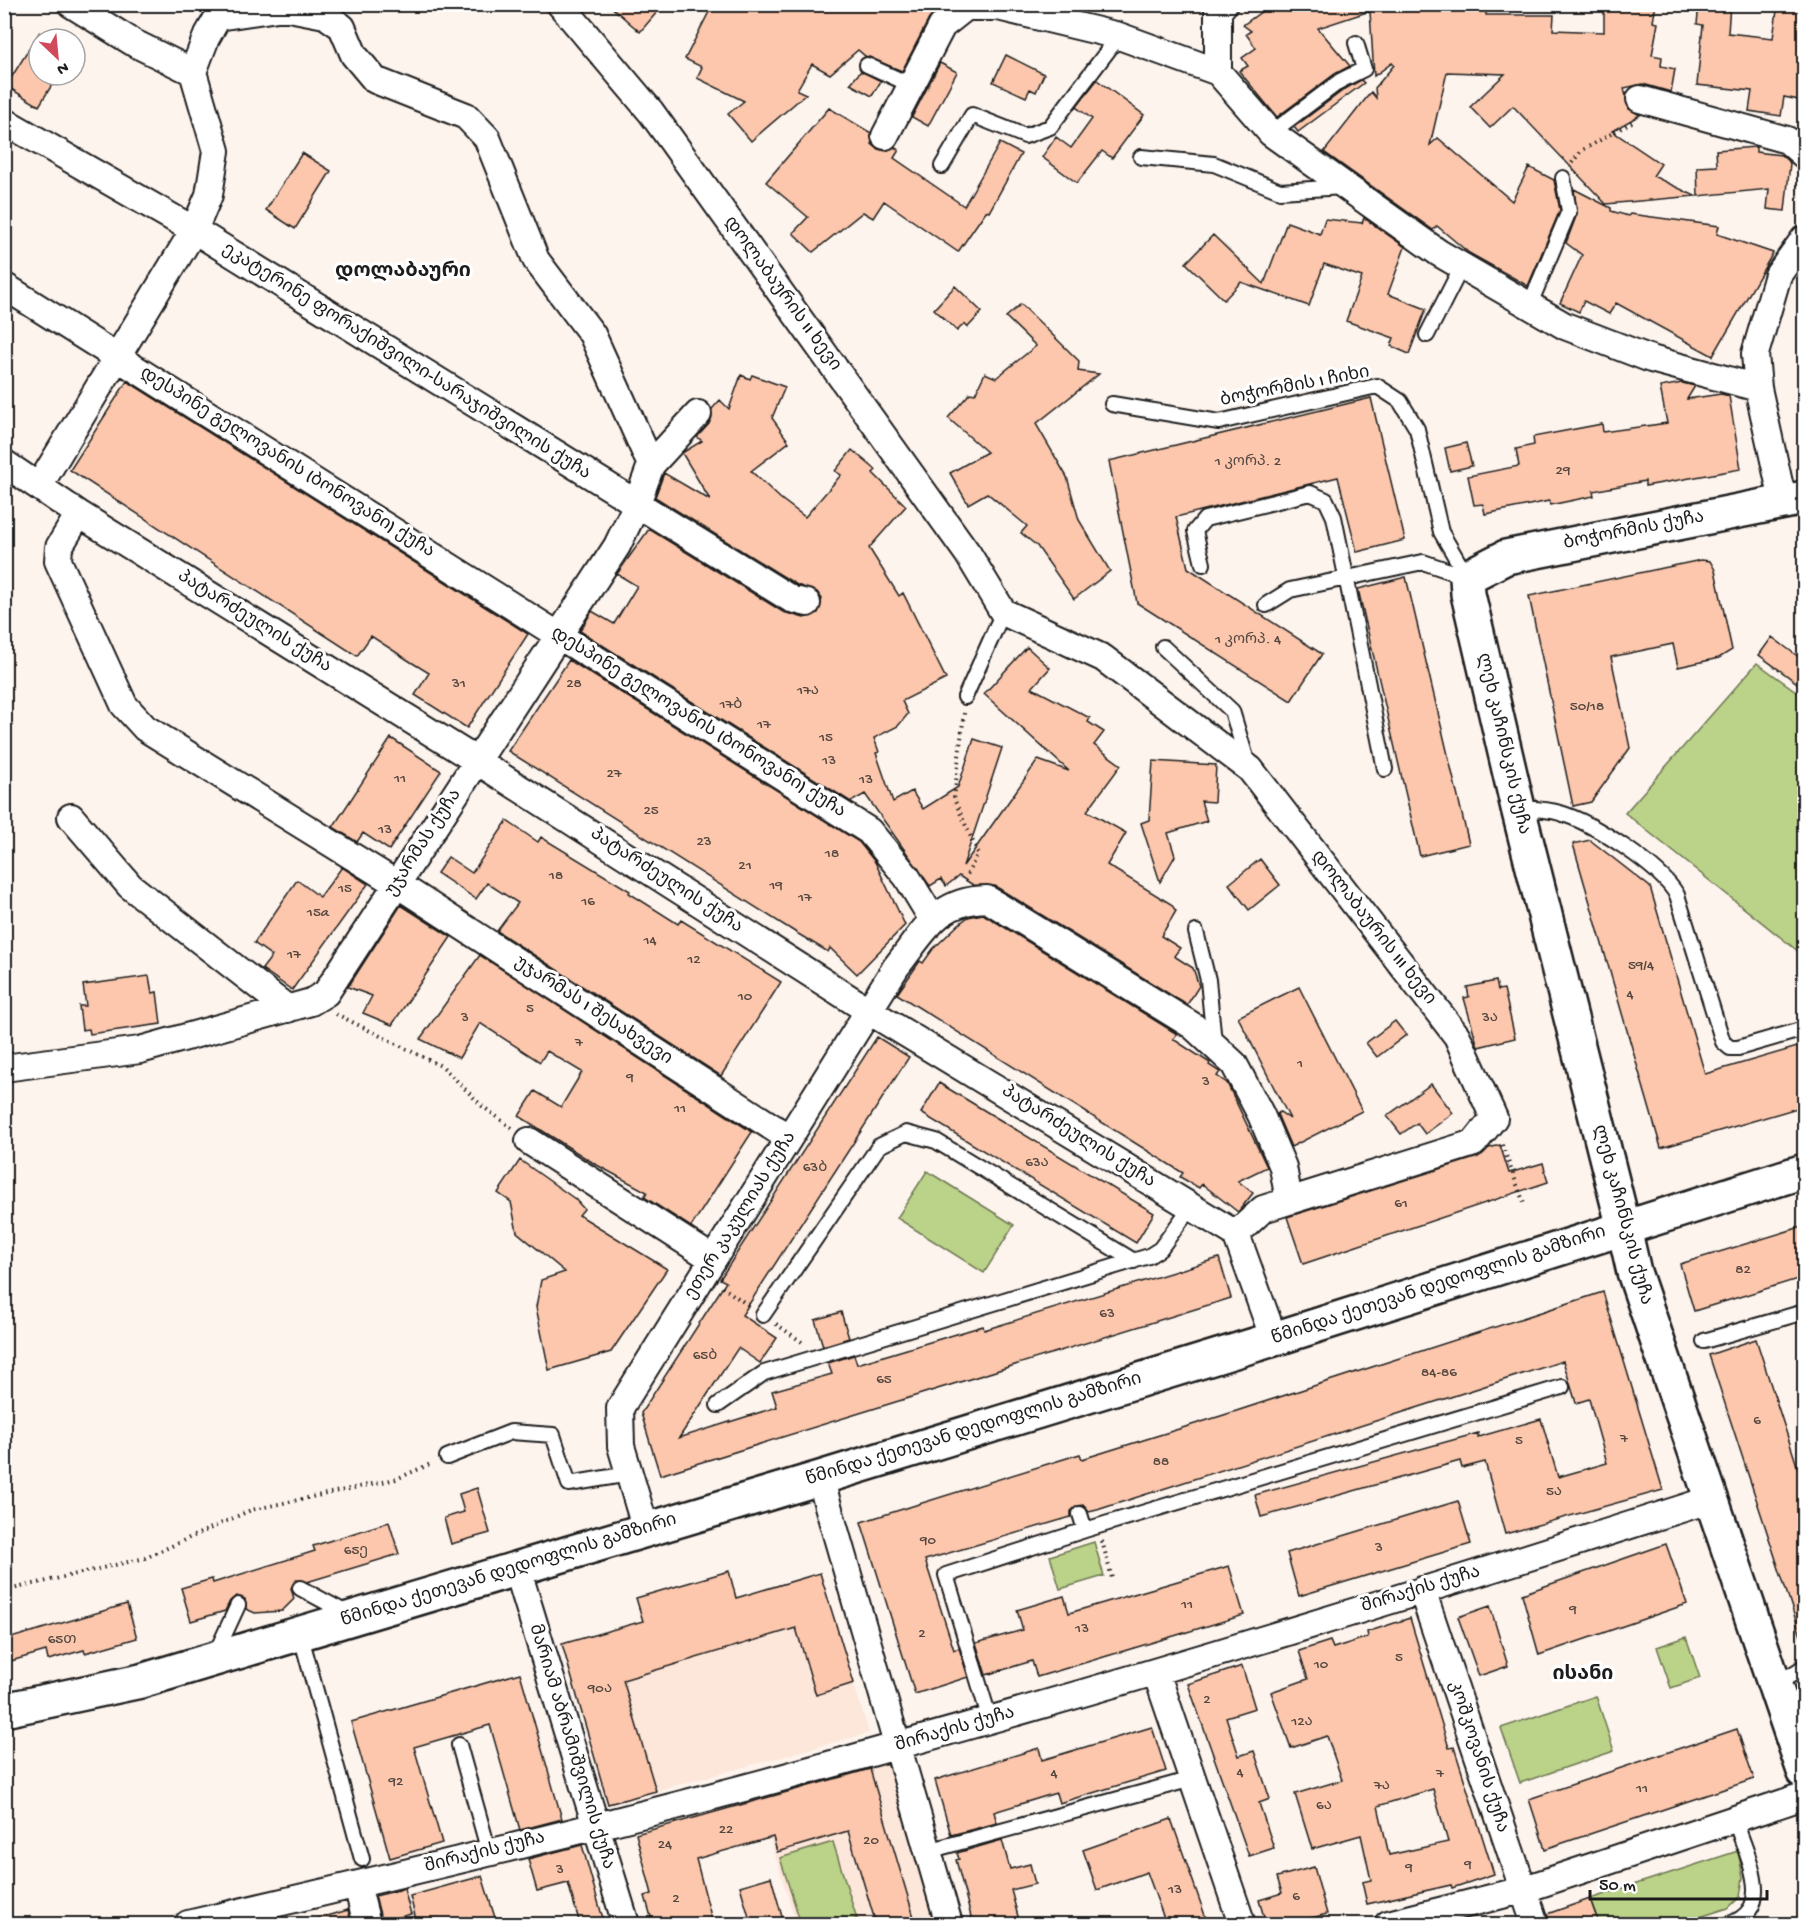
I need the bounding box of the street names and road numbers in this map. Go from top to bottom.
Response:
street label: დოლაბაურის II ხევი [719,212,846,375]
street label: ეკატერინე ფორაქიშვილი-სარაჯიშვილის ქუჩა [218,238,595,485]
street label: ბოჭორმის I ჩიხი [1218,361,1371,412]
street label: დესპინე გელოვანის (ბონოვანი) ქუჩა [136,363,438,563]
street label: ბოჭორმის ქუჩა [1562,506,1706,555]
street label: პატარძეულის ქუჩა [173,565,335,678]
street label: დესპინე გელოვანის (ბონოვანი) ქუჩა [547,623,849,823]
street label: ლეხ კაჩინსკის ქუჩა [1472,651,1534,837]
street label: უჯარმას ქუჩა [381,785,466,900]
street label: პატარძეულის ქუჩა [586,823,747,938]
street label: დოლაბაურის III ხევი [1306,846,1441,1009]
street label: უჯარმას I შესახვევი [510,951,676,1070]
street label: პატარძეულის ქუჩა [997,1080,1159,1193]
street label: ლეხ კაჩინსკის ქუჩა [1588,1123,1656,1307]
street label: ეთერ კაკულიას ქუჩა [680,1128,801,1304]
street label: წმინდა ქეთევან დედოფლის გამზირი [1269,1221,1609,1350]
street label: წმინდა ქეთევან დედოფლის გამზირი [803,1368,1144,1491]
street label: წმინდა ქეთევან დედოფლის გამზირი [338,1509,679,1632]
street label: შირაქის ქუჩა [1359,1561,1483,1618]
street label: მარიამ აბრამიშვილის ქუჩა [524,1622,619,1872]
street label: კოშკოვანის ქუჩა [1444,1678,1512,1836]
street label: შირაქის ქუჩა [893,1702,1017,1757]
street label: შირაქის ქუჩა [422,1827,547,1878]

